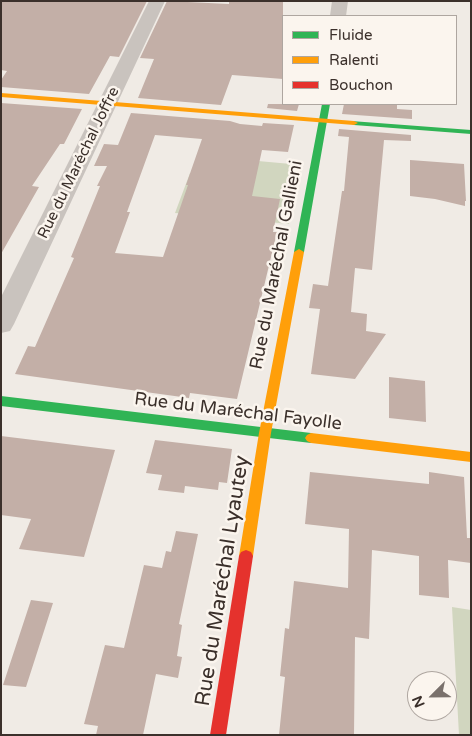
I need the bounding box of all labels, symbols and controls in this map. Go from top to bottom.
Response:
legend [282,15,457,105]
text: Fluide [329,26,373,44]
text: Ralenti [329,51,379,69]
text: Bouchon [329,76,393,94]
street label: Rue du Maréchal Joffre [34,84,124,242]
street label: Rue du Maréchal Gallieni [246,159,308,371]
street label: Rue du Maréchal Fayolle [133,389,343,435]
street label: Rue du Maréchal Lyautey [191,454,255,708]
north arrow [407,671,457,721]
text: N [409,693,429,710]

